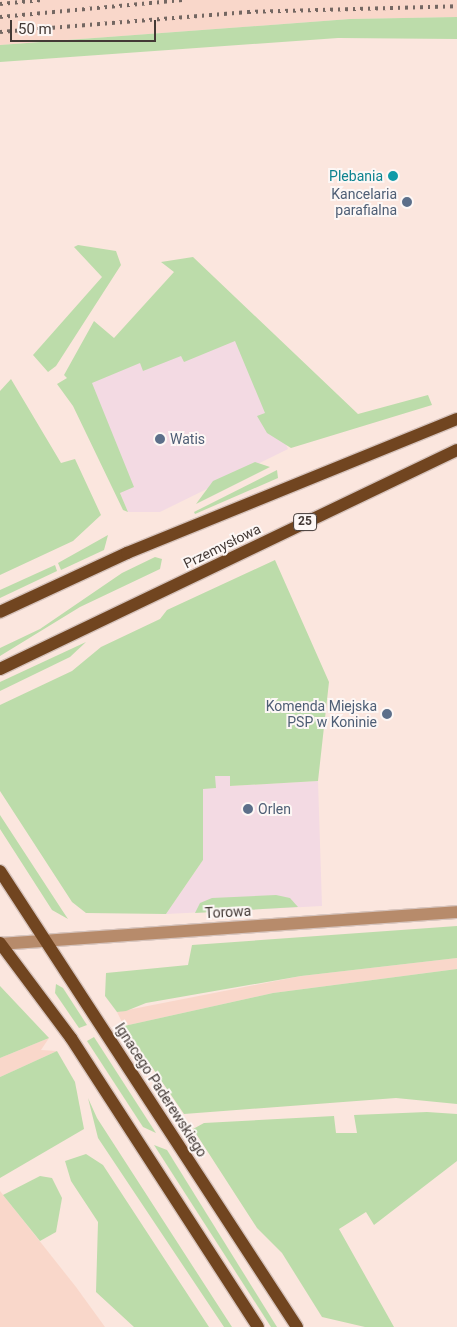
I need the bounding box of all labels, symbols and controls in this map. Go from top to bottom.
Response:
scale bar [12,10,159,42]
text: 50 m [18,20,52,38]
place label: Plebania [329,168,383,184]
marker: Plebania [387,170,399,182]
place label: Kancelaria parafialna [331,186,397,218]
marker: Kancelaria parafialna [401,196,413,208]
place label: Watis [170,431,205,447]
marker: Watis [154,433,166,445]
road number: 25 [292,512,318,532]
street label: Przemysłowa [181,520,263,572]
place label: Komenda Miejska PSP w Koninie [266,698,377,730]
marker: Komenda Miejska PSP w Koninie [381,708,393,720]
place label: Orlen [258,801,291,817]
marker: Orlen [242,803,254,815]
street label: Torowa [204,902,252,922]
street label: Ignacego Paderewskiego [111,1020,211,1160]

